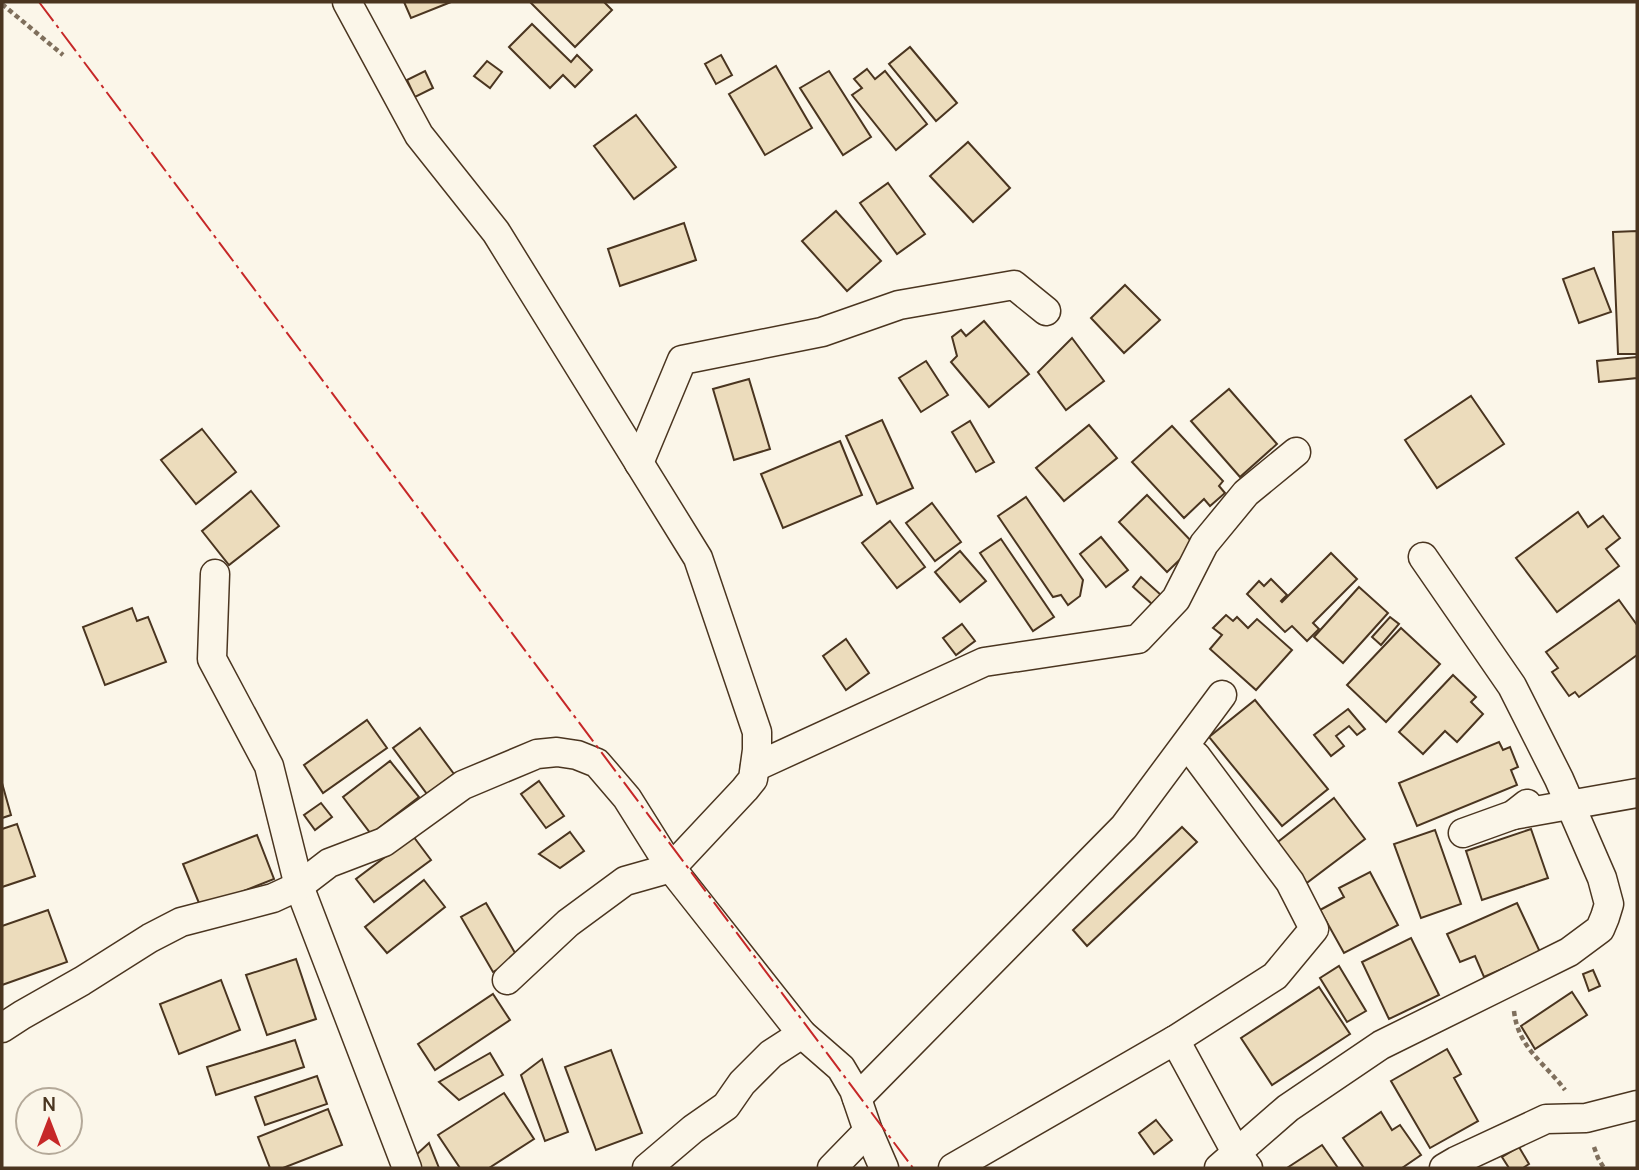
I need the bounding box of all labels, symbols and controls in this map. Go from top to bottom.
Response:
north arrow [14,1086,84,1156]
text: N [42,1091,56,1117]

